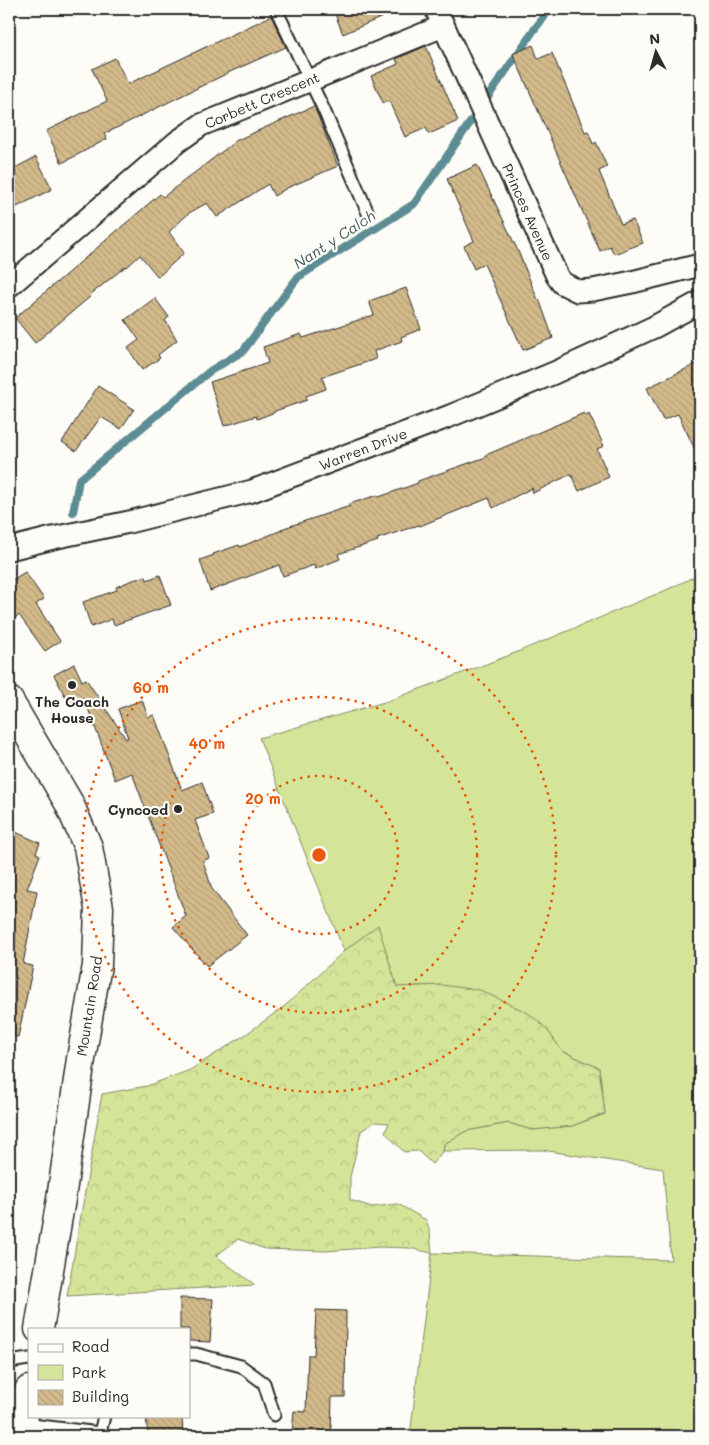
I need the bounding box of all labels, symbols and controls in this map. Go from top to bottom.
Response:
north arrow [632,28,682,78]
text: N [648,29,661,49]
street label: Corbett Crescent [202,67,322,133]
street label: Princes Avenue [498,161,558,263]
water label: Nant y Calch [289,205,379,273]
street label: Warren Drive [316,423,410,475]
text: 60 m [133,677,169,697]
marker: The Coach House [66,679,78,691]
place label: The Coach House [35,692,109,727]
text: 40 m [189,733,225,753]
text: 20 m [245,788,281,808]
place label: Cyncoed [108,800,168,819]
marker: Cyncoed [172,803,184,815]
centre of rings [310,846,328,864]
street label: Mountain Road [72,954,106,1057]
legend [28,1328,190,1418]
text: Road [72,1336,109,1356]
text: Park [72,1362,106,1382]
text: Building [72,1386,129,1406]

